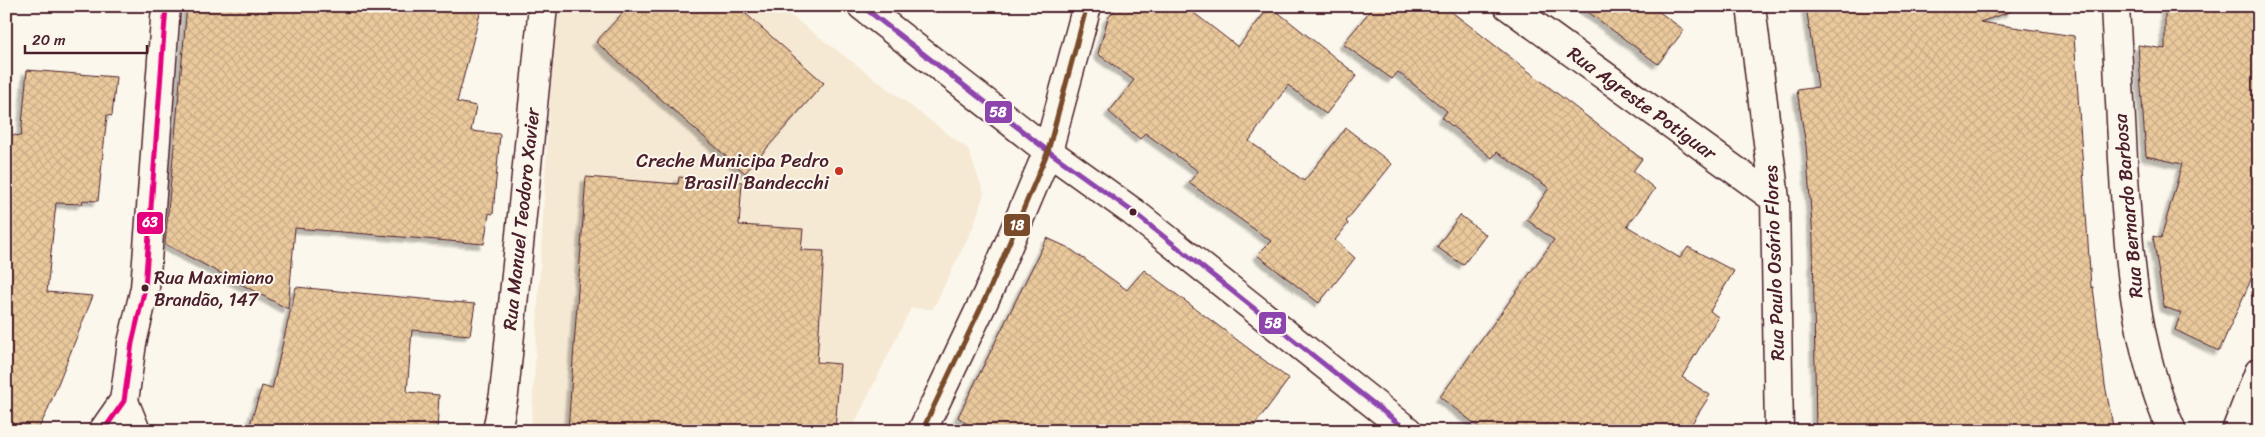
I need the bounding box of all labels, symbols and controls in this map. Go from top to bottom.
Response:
scale bar [25,22,148,54]
text: 20 m [32,27,66,53]
street label: Rua Agreste Potiguar [1560,37,1725,169]
line badge: 58 [984,100,1013,124]
text: 58 [990,100,1007,125]
street label: Rua Manuel Teodoro Xavier [493,105,549,332]
street label: Rua Bernardo Barbosa [2103,112,2152,300]
place label: Creche Municipa Pedro Brasill Bandecchi [636,144,830,199]
street label: Rua Paulo Osório Flores [1754,164,1794,361]
marker: Creche Municipa Pedro Brasill Bandecchi [833,165,845,177]
unlabelled marker [1128,207,1138,217]
text: 63 [141,210,158,235]
line badge: 63 [136,211,164,235]
line badge: 18 [1003,213,1031,237]
text: 18 [1010,213,1025,238]
place label: Rua Maximiano Brandão, 147 [154,262,274,316]
marker: Rua Maximiano Brandão, 147 [140,283,150,293]
line badge: 58 [1258,311,1287,335]
text: 58 [1265,311,1282,336]

